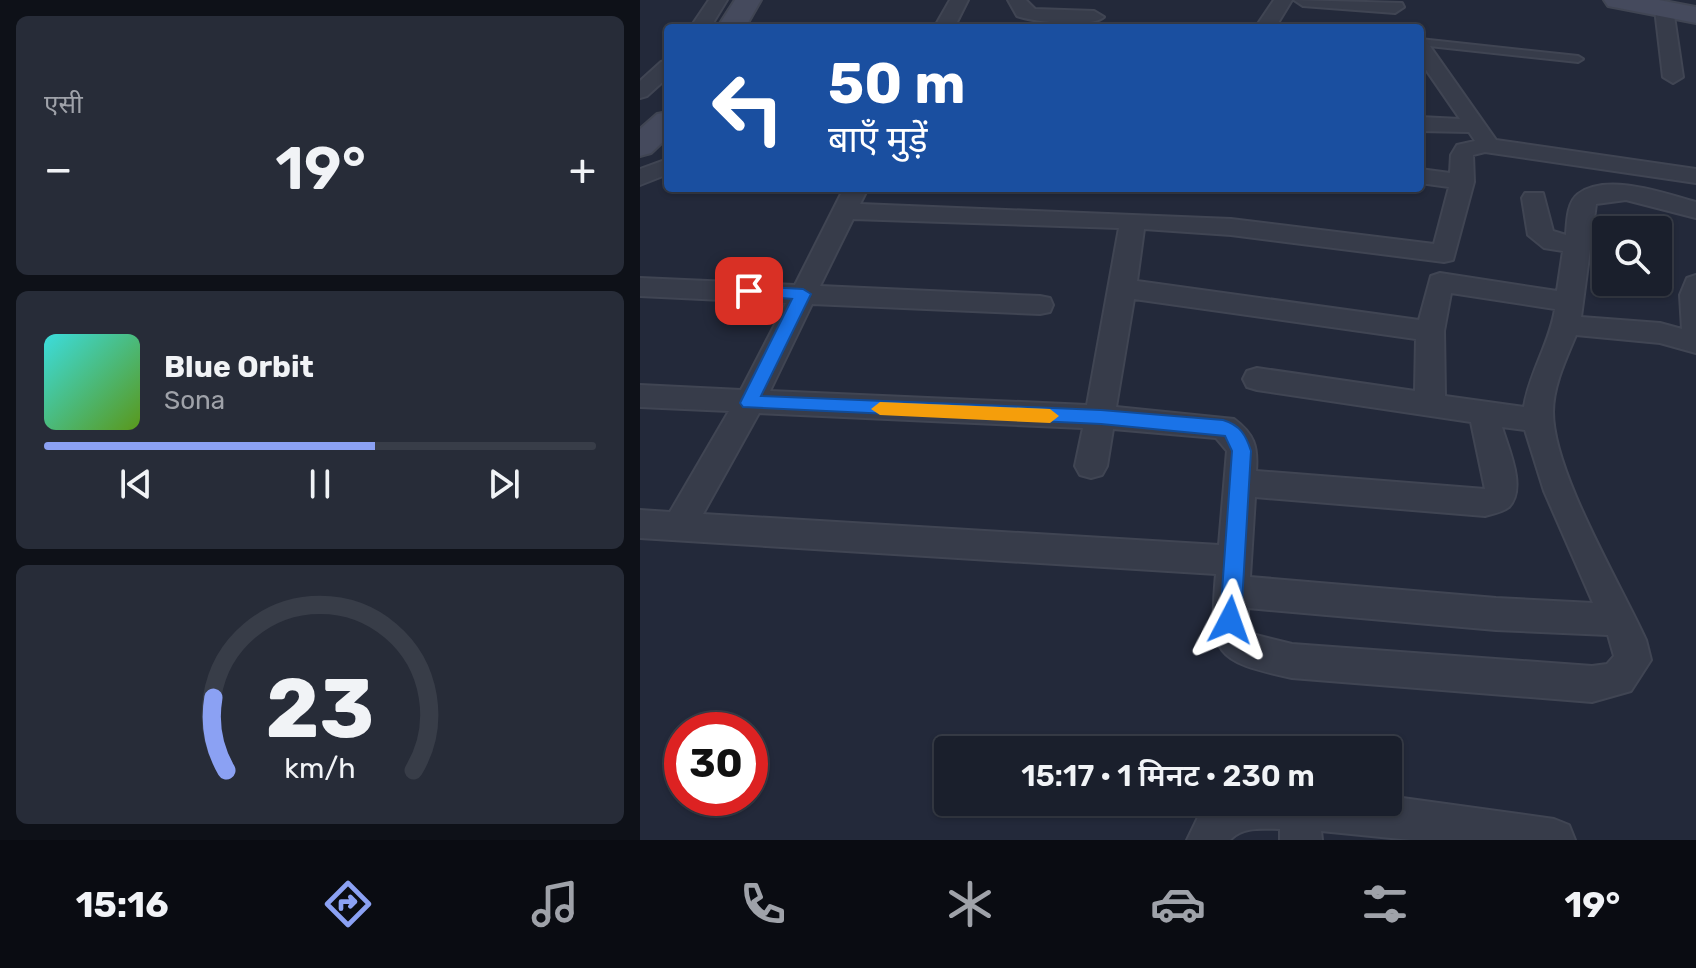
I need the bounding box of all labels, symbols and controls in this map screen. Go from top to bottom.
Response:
text: 50 m [828,51,965,117]
icon: left [696,56,800,160]
text: एसी [44,89,83,120]
text: बाएँ मुड़ें [828,118,927,161]
text: 19° [275,133,366,204]
text: − [44,143,73,195]
text: + [569,143,596,195]
map controls [1592,216,1672,296]
button: search [1592,216,1672,296]
pin [715,257,783,325]
icon: arrive [727,269,771,313]
text: Blue Orbit [164,349,314,385]
text: Sona [164,385,225,416]
icon: previous [114,462,158,506]
icon: pause [298,462,342,506]
icon: next [482,462,526,506]
position arrow [1188,578,1272,662]
text: 23 [266,658,374,757]
speed limit sign: 30 [664,712,768,816]
text: km/h [284,751,356,785]
text: 15:17 · 1 मिनट · 230 m [1021,758,1315,794]
icon: directions [320,876,376,932]
icon: music [527,876,583,932]
icon: phone [735,876,791,932]
icon: climate [942,876,998,932]
icon: car [1150,876,1206,932]
icon: filters [1357,876,1413,932]
text: 15:16 [76,883,169,926]
text: 19° [1564,883,1620,926]

